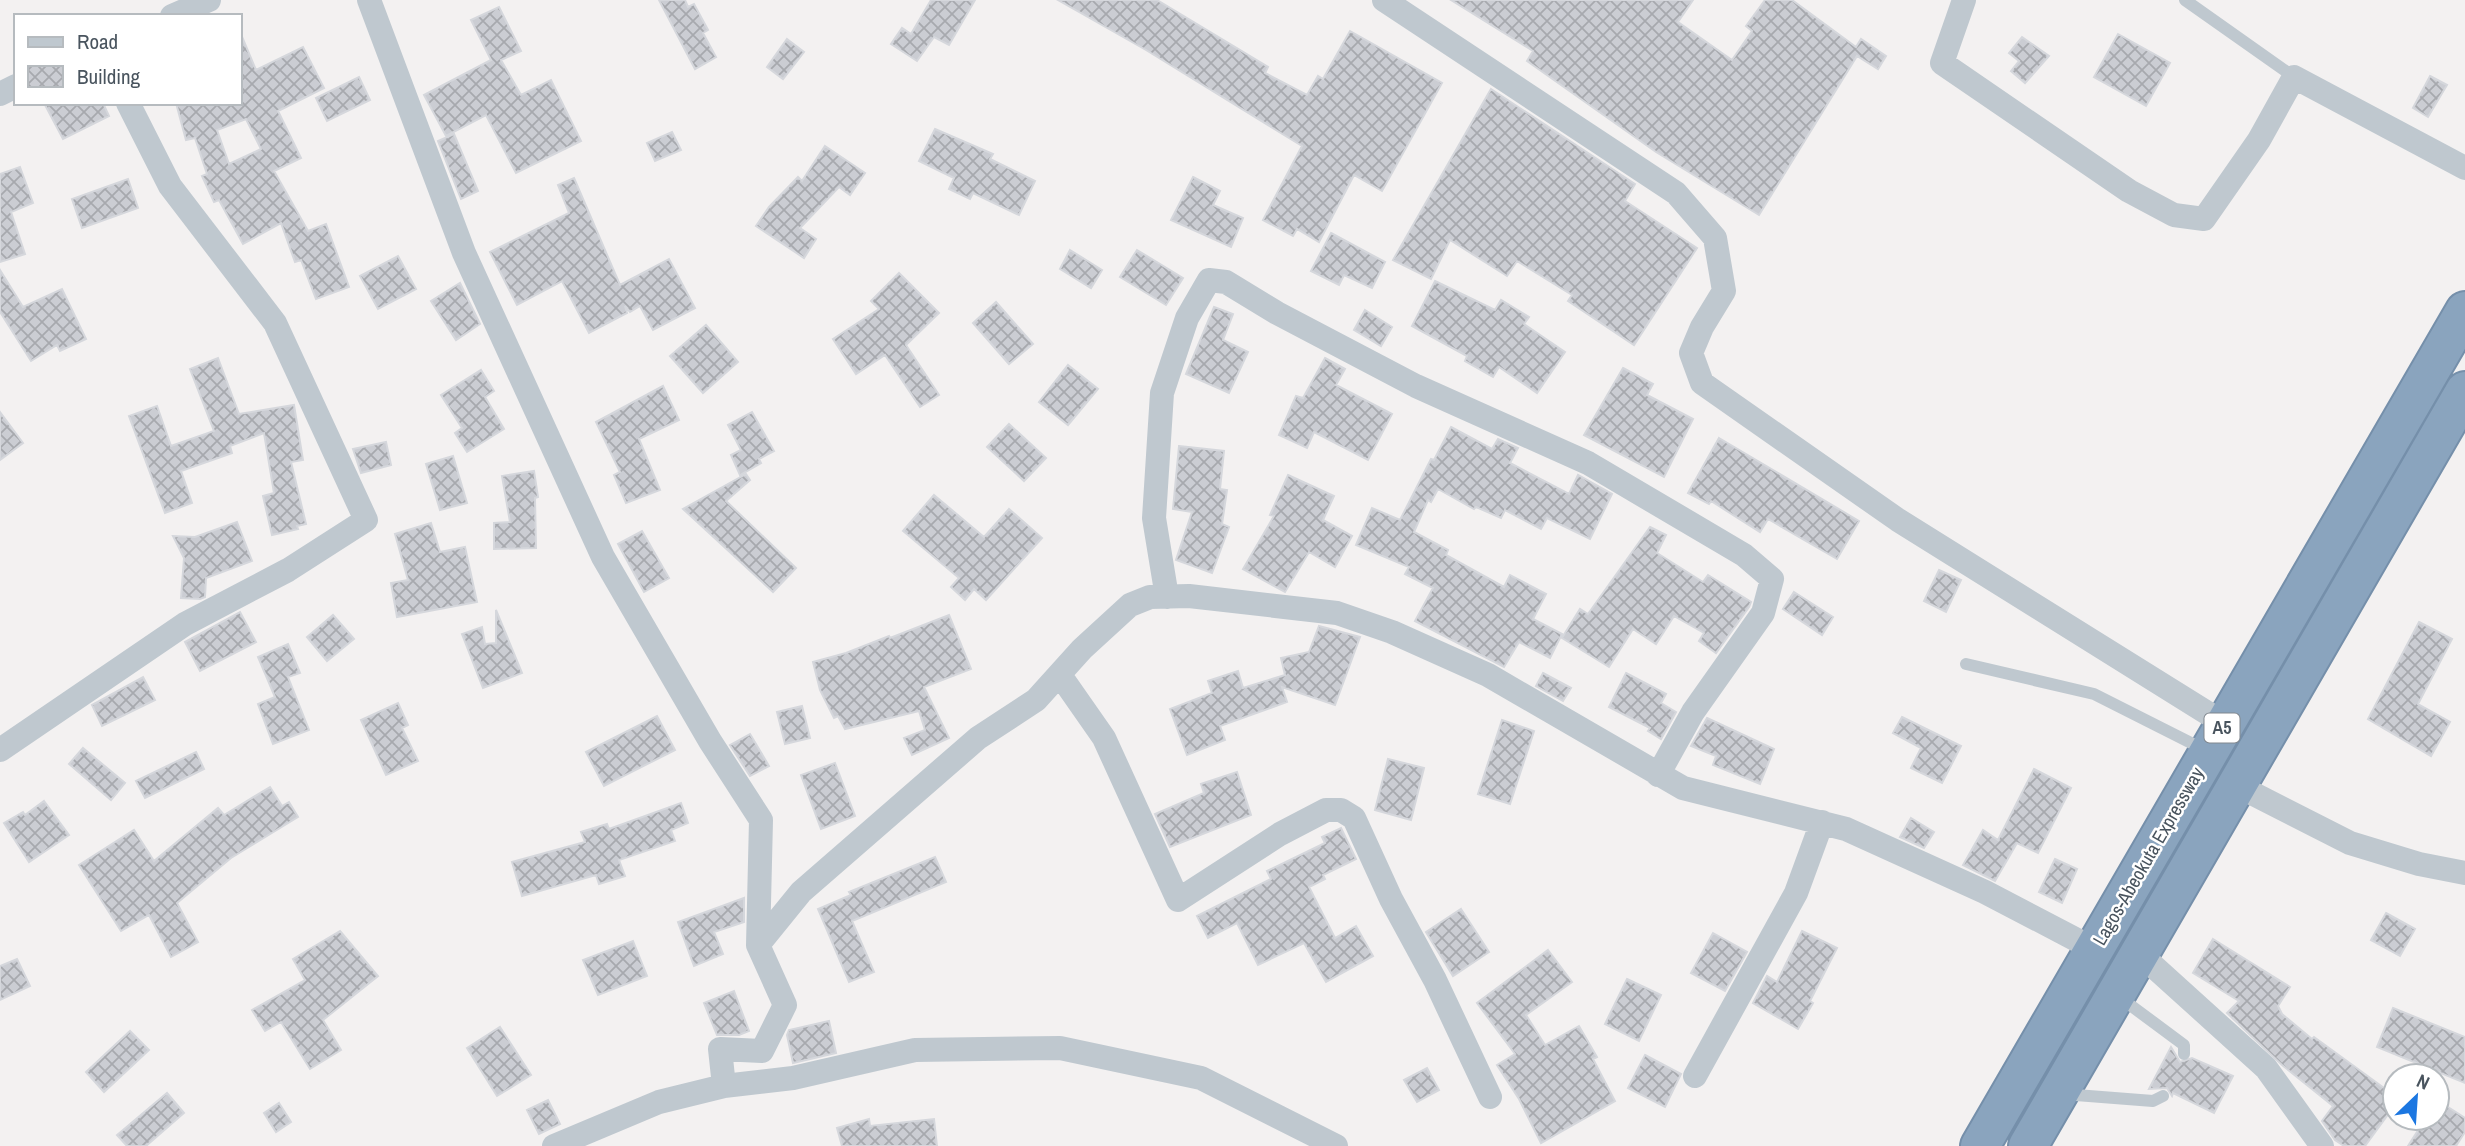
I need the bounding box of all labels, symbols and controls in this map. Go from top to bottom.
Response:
legend [14,14,242,105]
text: Road [77,27,118,56]
text: Building [77,62,141,91]
road number: A5 [2204,714,2240,742]
street label: Lagos-Abeokuta Expressway [2086,762,2210,950]
north arrow [2381,1062,2451,1132]
text: N [2413,1067,2434,1096]

